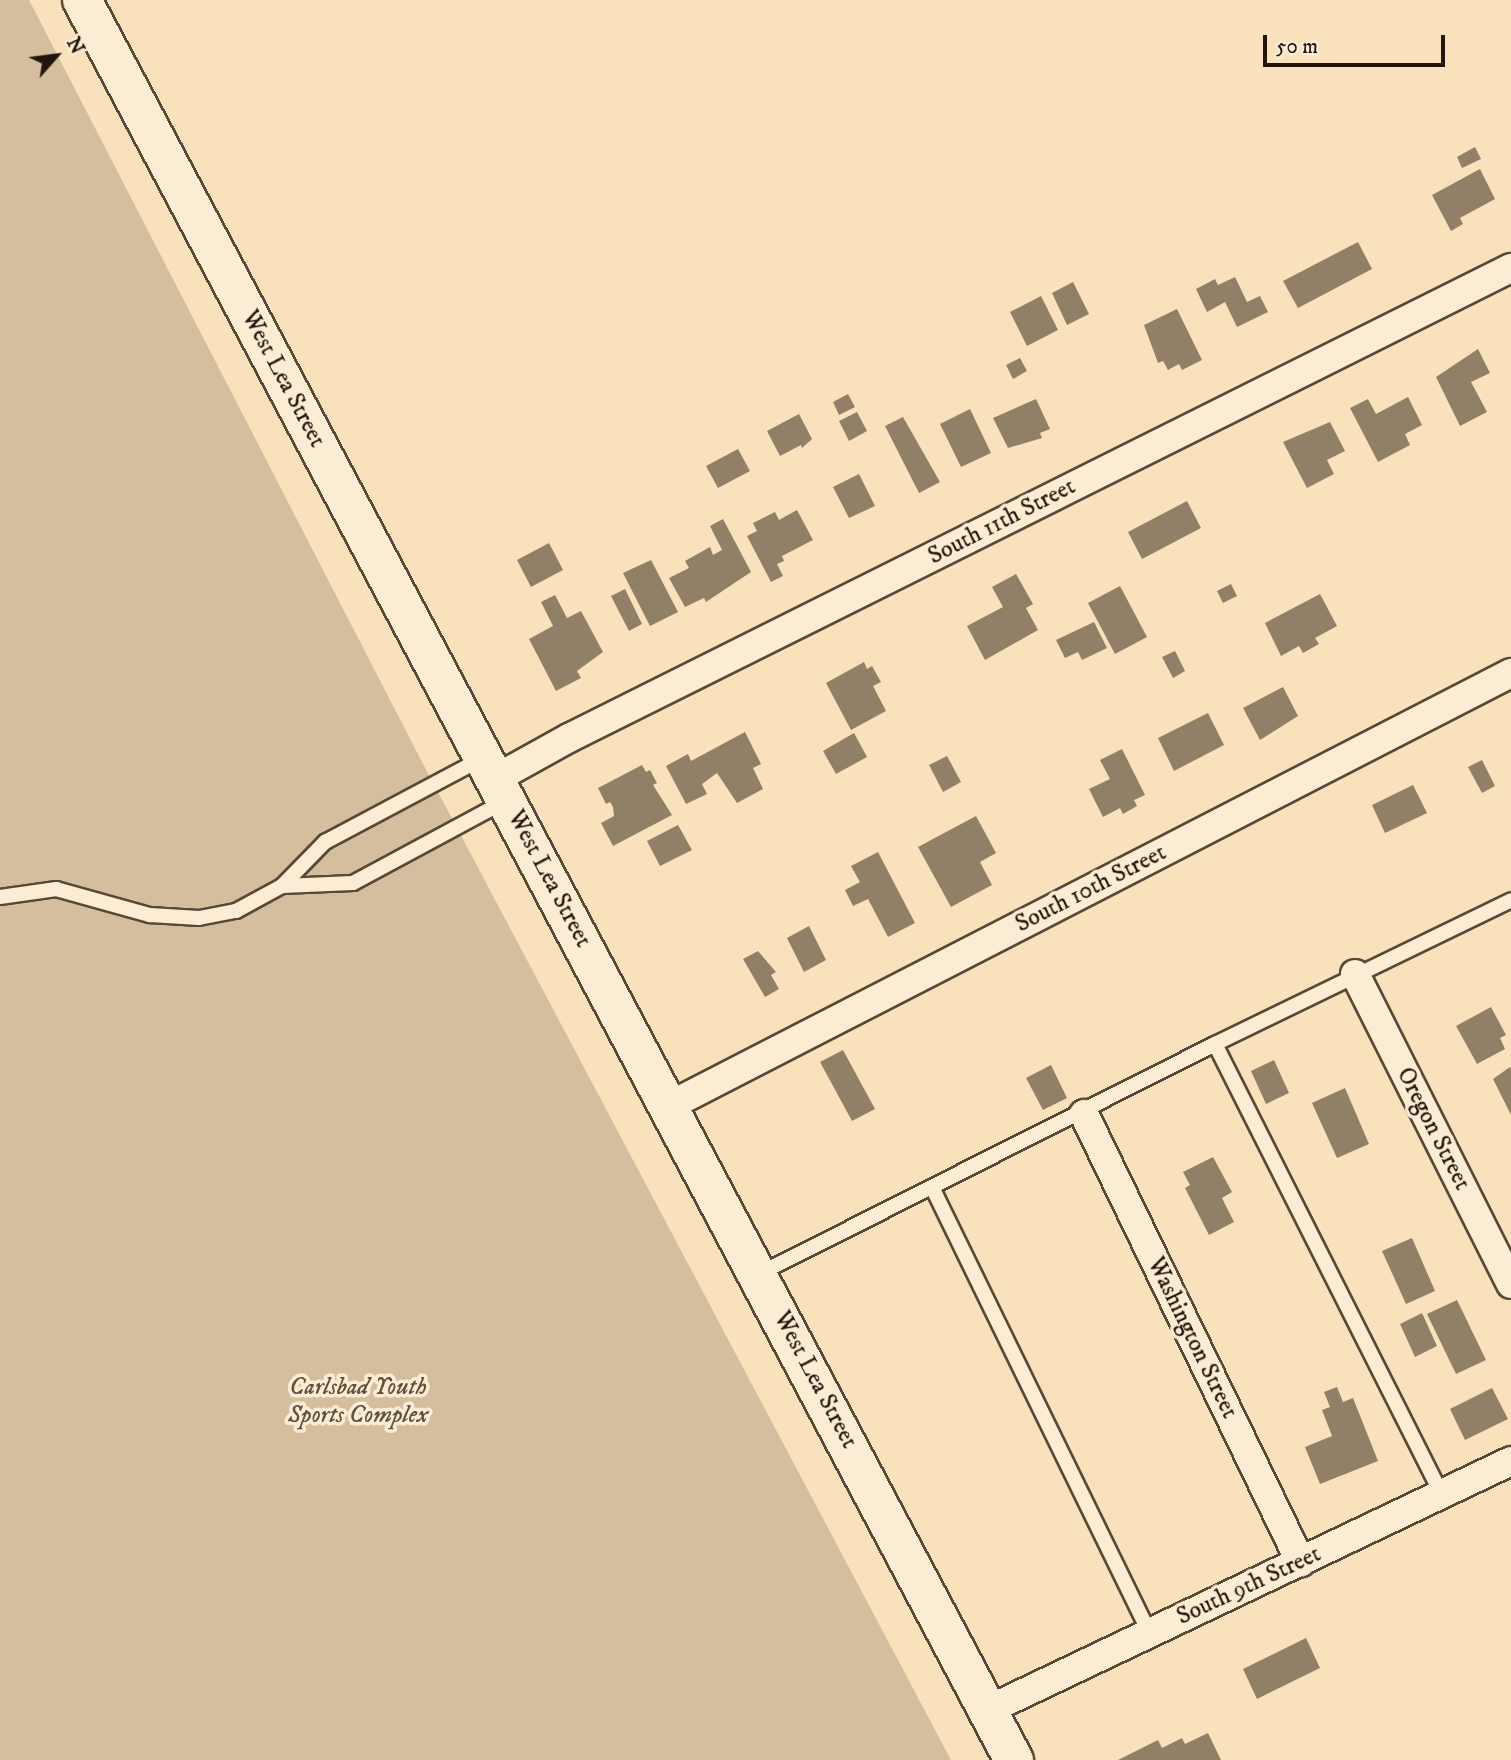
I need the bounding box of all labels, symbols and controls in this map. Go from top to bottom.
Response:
north arrow [21,21,91,91]
scale bar [1266,21,1448,65]
text: N [61,34,89,58]
text: 50 m [1276,34,1318,60]
street label: West Lea Street [235,306,331,452]
street label: South 11th Street [924,473,1080,571]
street label: West Lea Street [501,806,597,952]
street label: South 10th Street [1011,839,1171,939]
street label: Oregon Street [1390,1063,1476,1195]
street label: Washington Street [1141,1253,1243,1423]
street label: West Lea Street [767,1307,863,1453]
park label: Carlsbad Youth Sports Complex [288,1374,428,1430]
street label: South 9th Street [1172,1540,1326,1632]

